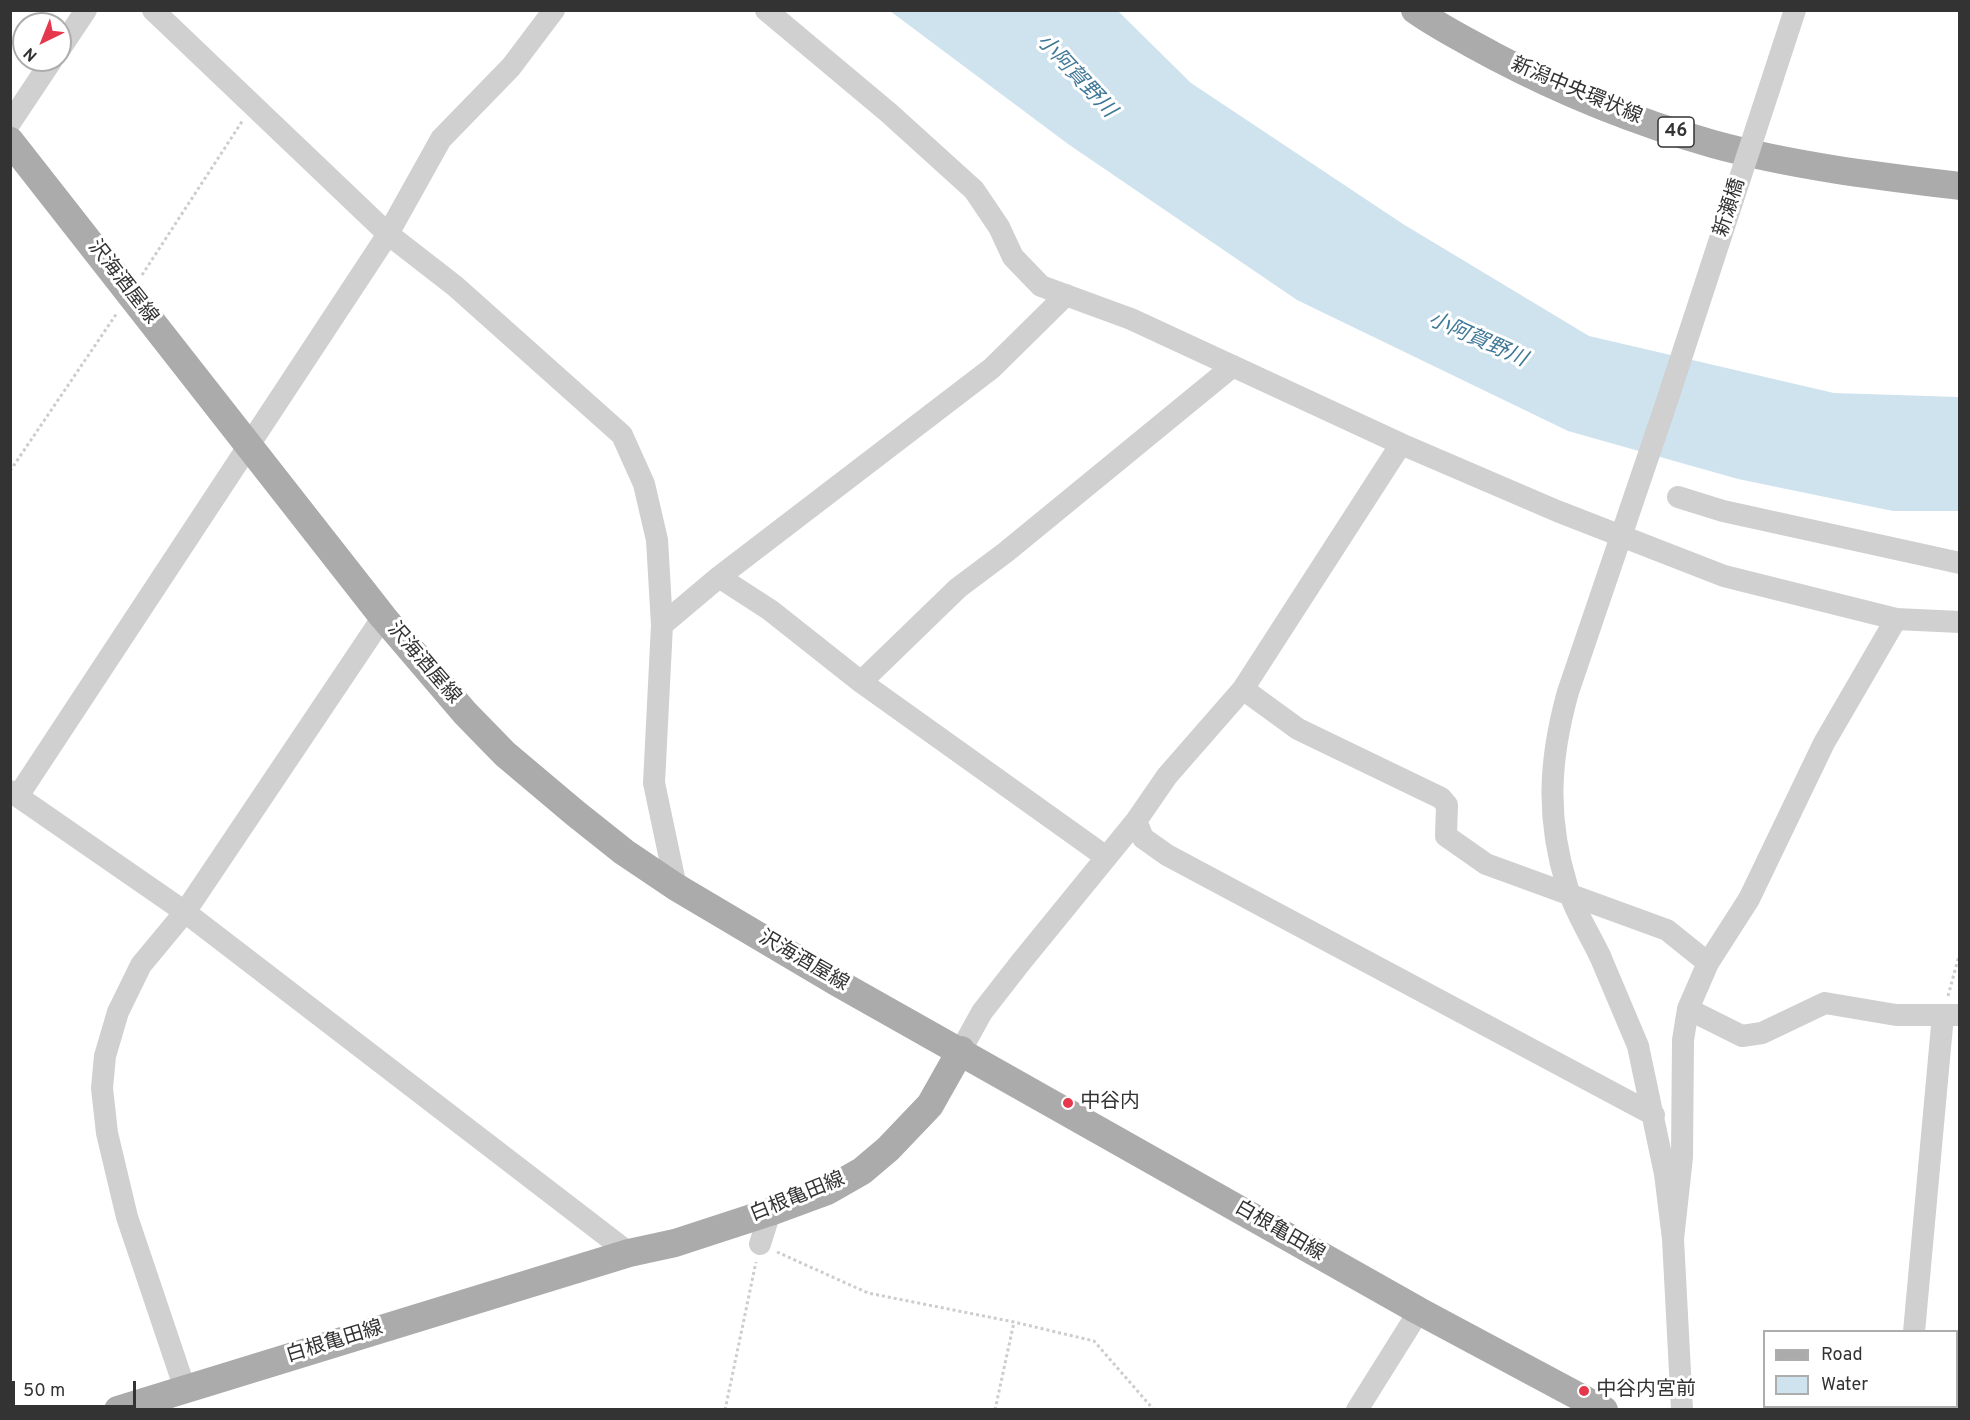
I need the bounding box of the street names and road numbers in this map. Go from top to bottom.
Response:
street label: 新潟中央環状線 [1507,54,1645,130]
road number: 46 [1658,117,1694,147]
street label: 新瀬橋 [1710,176,1752,240]
street label: 沢海酒屋線 [82,236,162,330]
street label: 沢海酒屋線 [381,618,465,710]
street label: 沢海酒屋線 [754,927,852,997]
street label: 白根亀田線 [747,1168,849,1228]
street label: 白根亀田線 [1230,1197,1328,1267]
street label: 白根亀田線 [284,1317,386,1369]

